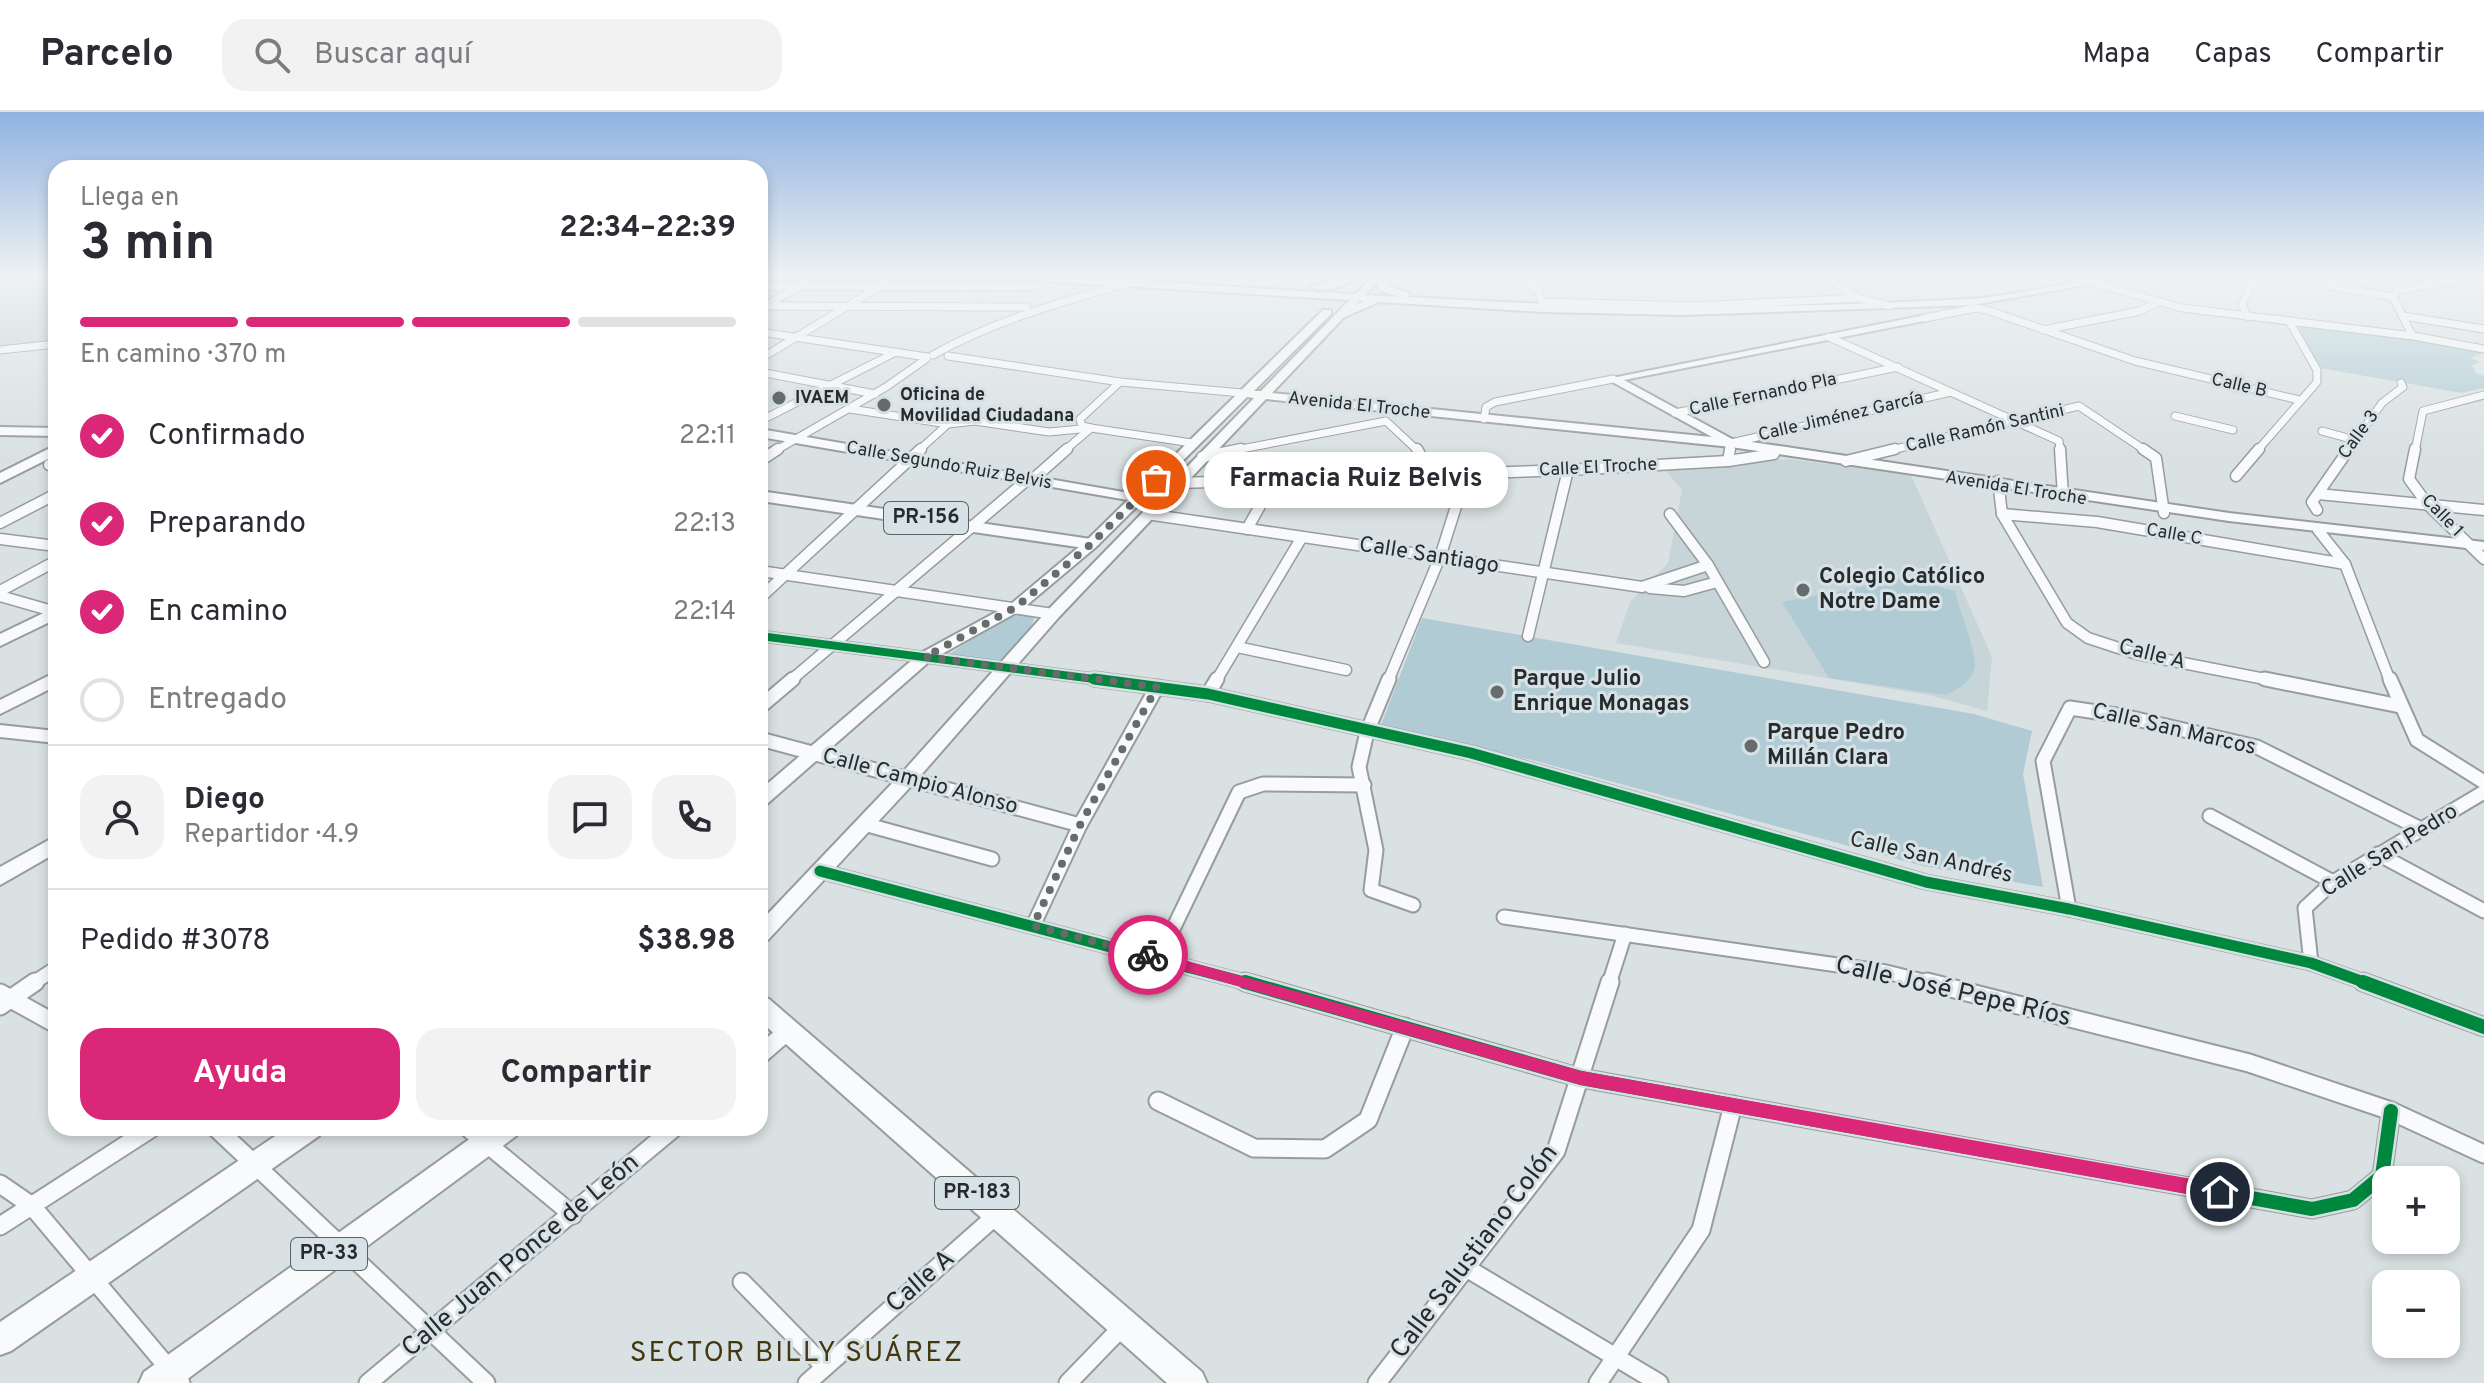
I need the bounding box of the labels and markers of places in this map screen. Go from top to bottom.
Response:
place label: Oficina de Movilidad Ciudadana [900,384,1074,428]
place label: IVAEM [795,387,849,410]
marker: IVAEM [770,389,788,407]
marker: Oficina de Movilidad Ciudadana [875,396,893,414]
pin [1122,446,1190,514]
callout: Farmacia Ruiz Belvis [1204,452,1508,508]
place label: Colegio Católico Notre Dame [1819,564,1985,616]
marker: Colegio Católico Notre Dame [1794,581,1812,599]
place label: Parque Julio Enrique Monagas [1513,666,1690,718]
marker: Parque Julio Enrique Monagas [1488,683,1506,701]
place label: Parque Pedro Millán Clara [1767,720,1905,772]
marker: Parque Pedro Millán Clara [1742,737,1760,755]
pin [2186,1158,2254,1226]

